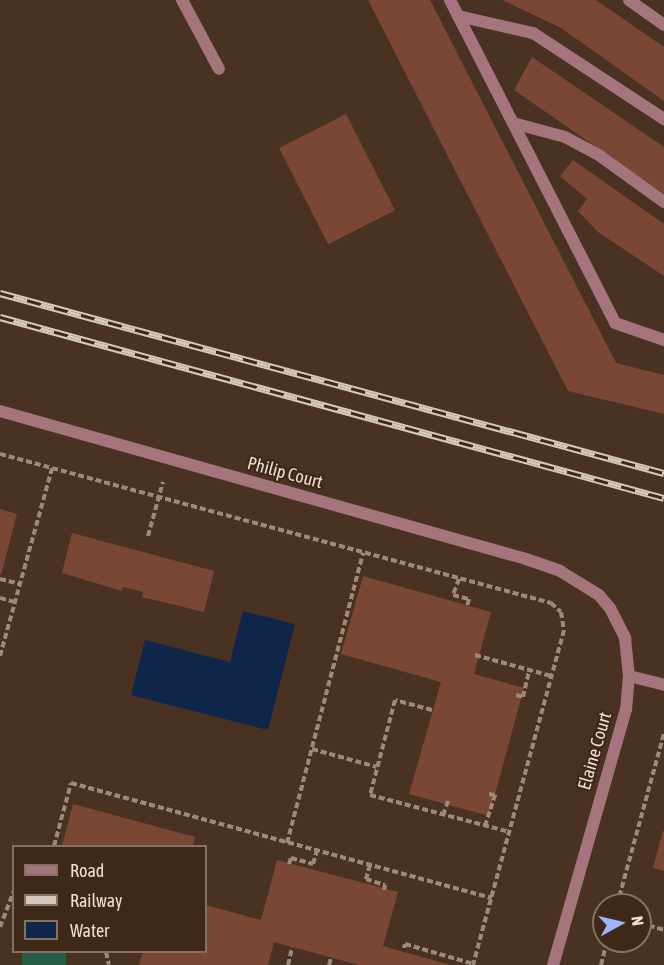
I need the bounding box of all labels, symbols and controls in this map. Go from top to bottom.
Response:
street label: Philip Court [245,453,325,493]
street label: Elaine Court [574,710,616,792]
legend [12,845,207,953]
text: Road [70,860,104,881]
text: Railway [70,890,122,911]
north arrow [592,893,652,953]
text: N [628,915,647,927]
text: Water [70,920,109,941]

